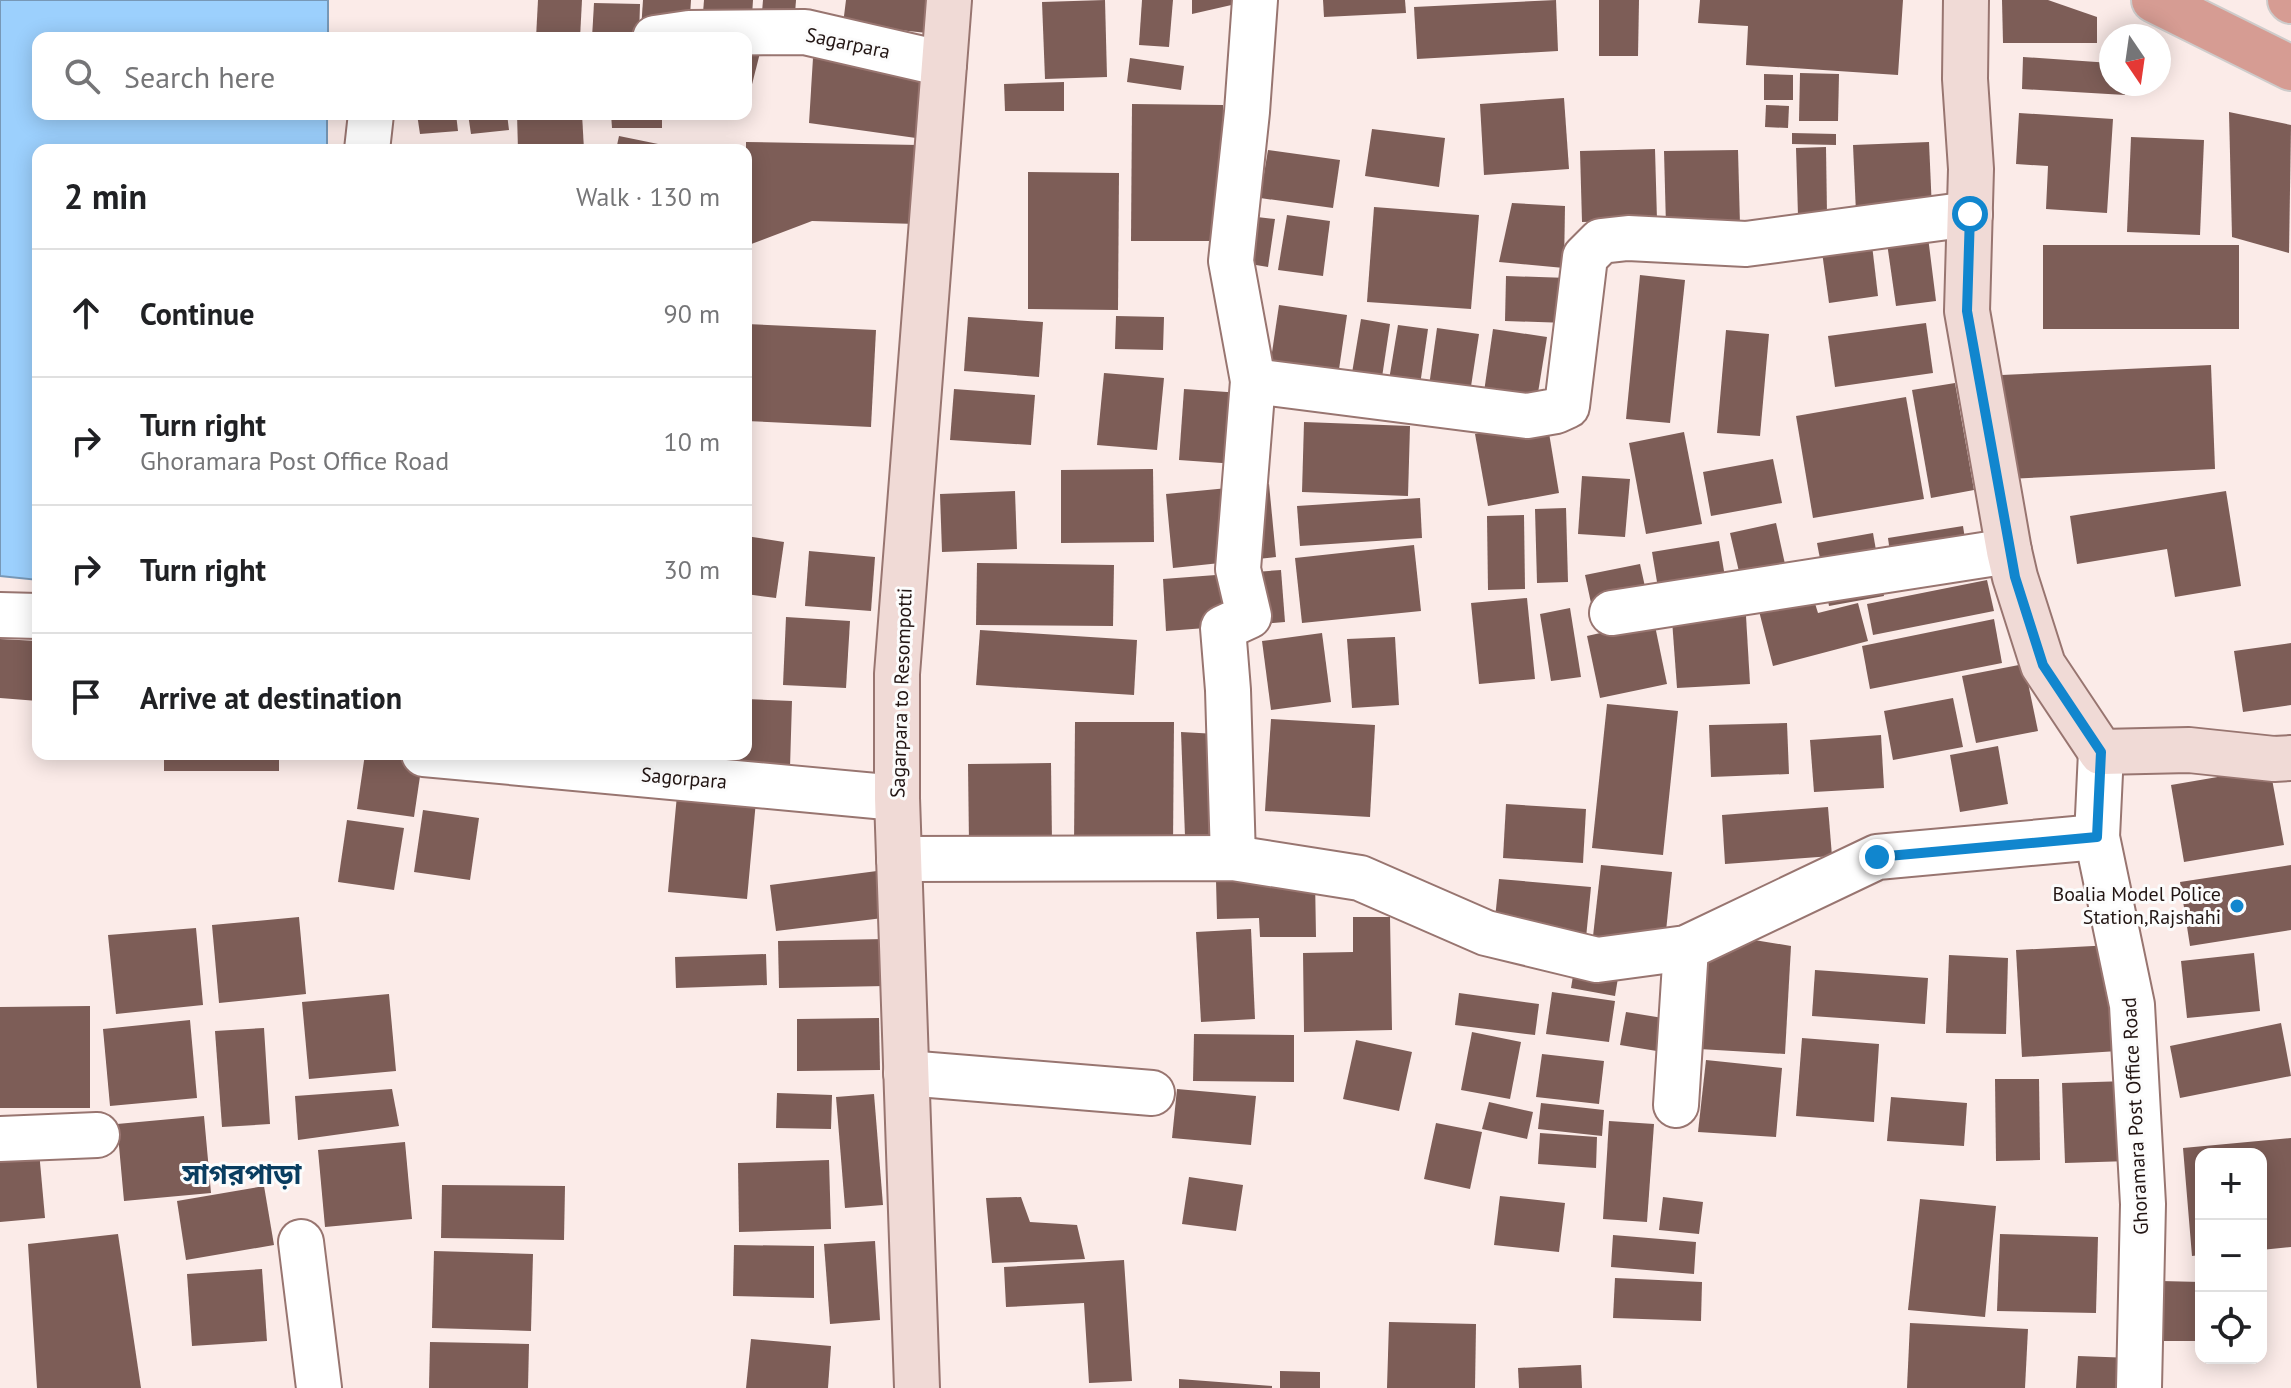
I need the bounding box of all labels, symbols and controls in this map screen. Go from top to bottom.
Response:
street label: Sagarpara [803,21,893,65]
north arrow [2099,24,2171,96]
search box [32,32,752,120]
icon: search [60,54,104,98]
text: Search here [124,57,275,96]
text: 2 min [64,174,147,218]
text: Walk · 130 m [576,180,720,213]
route start [1952,196,1988,232]
icon: ahead [64,291,108,335]
text: Continue [140,294,254,333]
text: 90 m [664,297,720,330]
text: Turn right [140,405,266,444]
icon: right [64,419,108,463]
text: 10 m [664,425,720,458]
text: Ghoramara Post Office Road [140,444,449,477]
icon: right [64,547,108,591]
text: Turn right [140,550,266,589]
text: 30 m [664,553,720,586]
street label: Sagarpara to Resompotti [884,587,918,799]
icon: arrive [64,675,108,719]
text: Arrive at destination [140,678,402,717]
street label: Sagorpara [640,761,728,795]
route end [1859,839,1895,875]
place label: Boalia Model Police Station,Rajshahi [2052,881,2221,930]
marker: Boalia Model Police Station,Rajshahi [2228,897,2246,915]
street label: Ghoramara Post Office Road [2116,997,2154,1235]
map controls [2195,1148,2267,1364]
button: + [2195,1148,2267,1220]
district label: সাগরপাড়া [182,1155,302,1192]
button: − [2195,1220,2267,1292]
button: locate [2195,1292,2267,1364]

